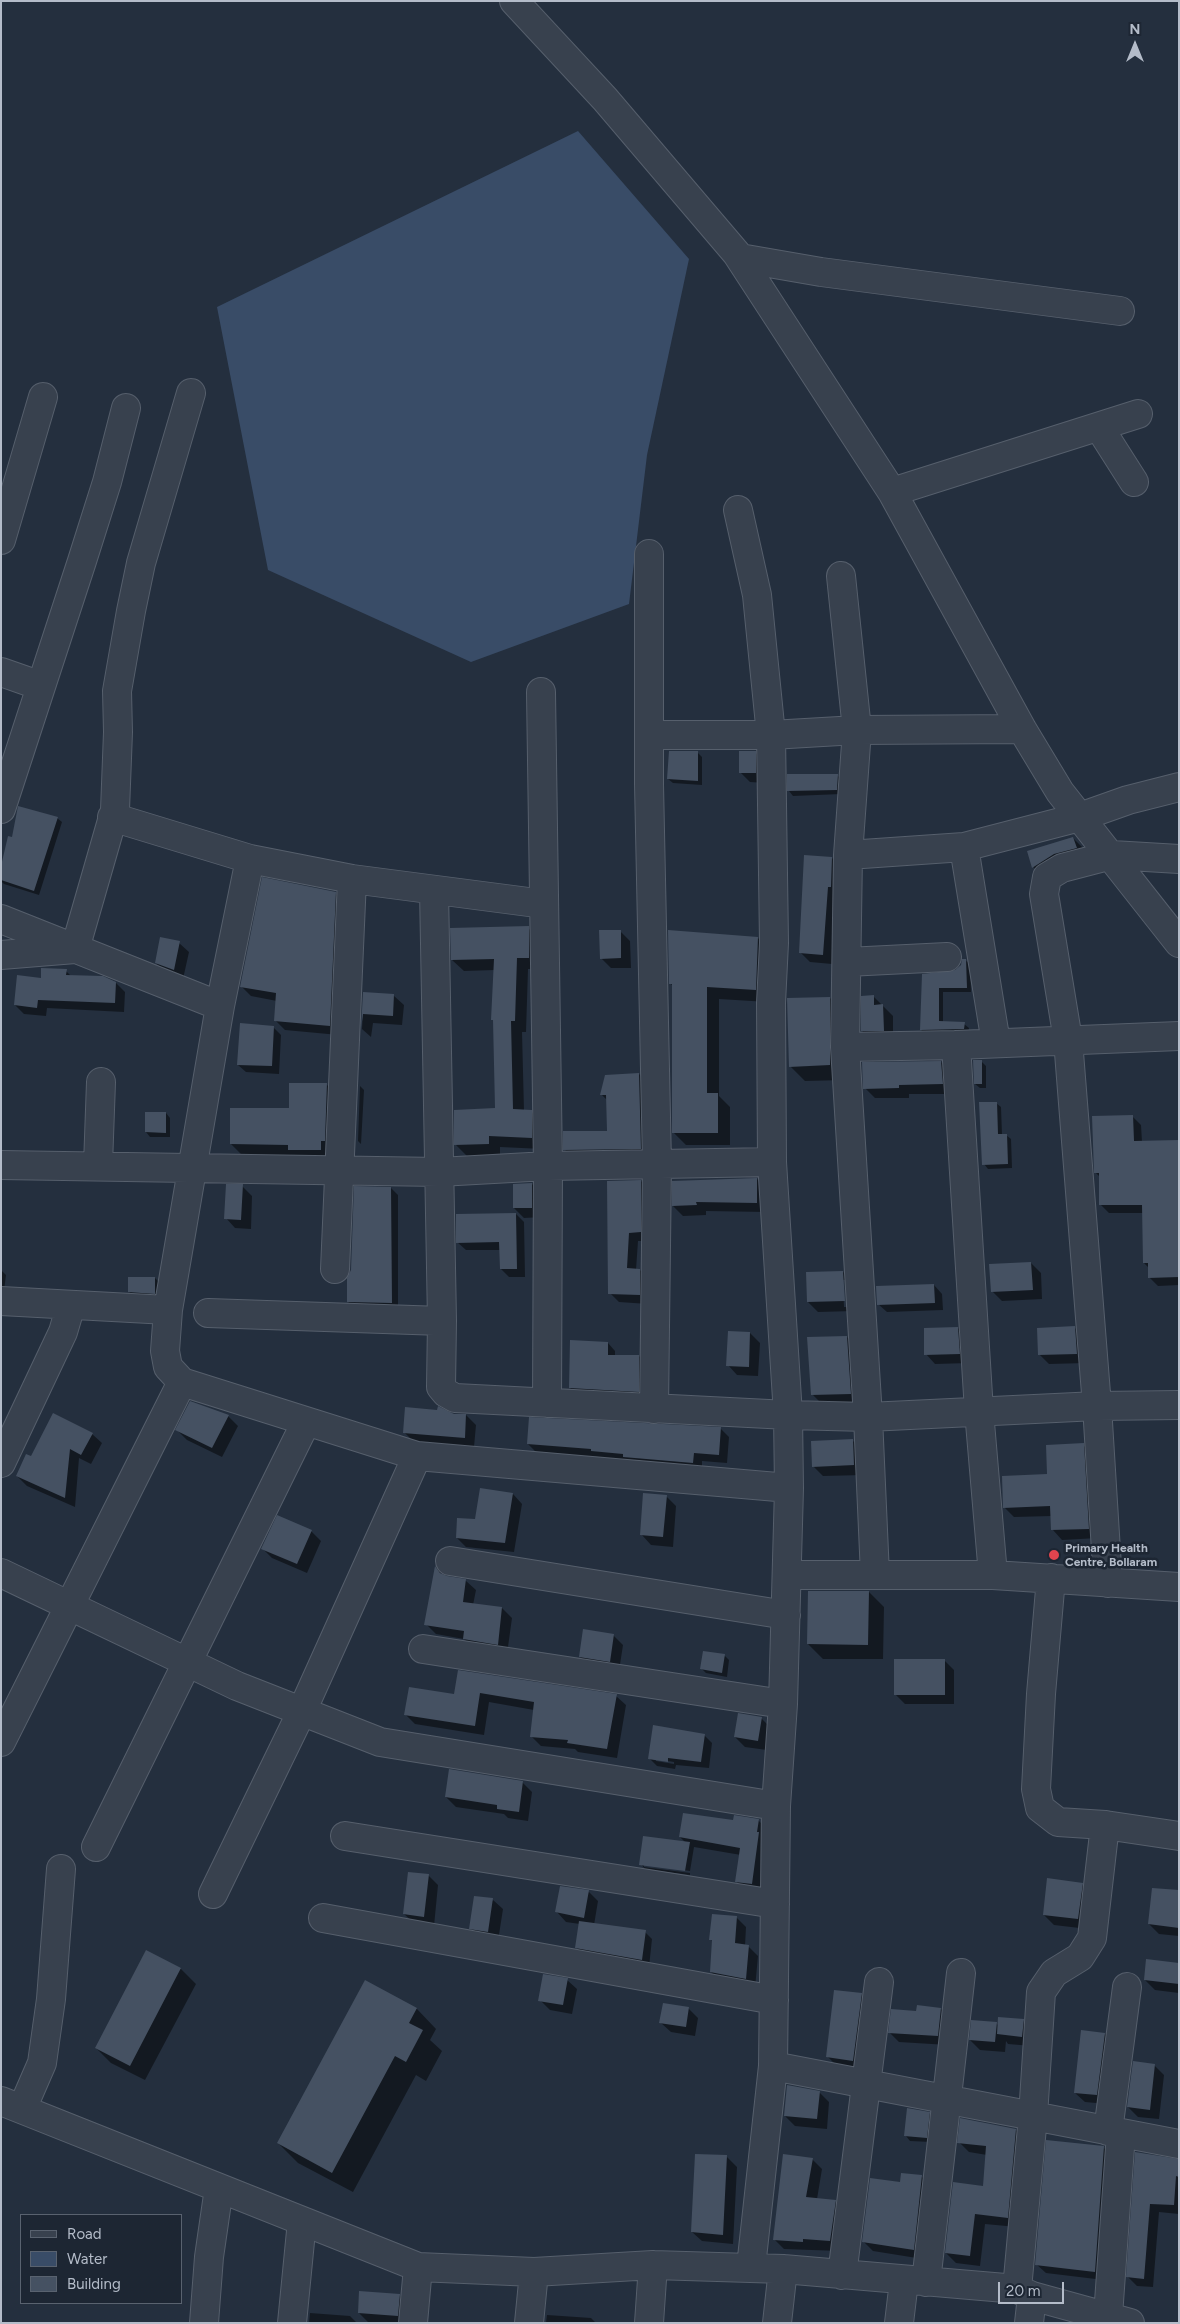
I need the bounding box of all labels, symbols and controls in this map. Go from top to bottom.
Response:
north arrow [1110,20,1160,70]
text: N [1130,21,1140,38]
place label: Primary Health Centre, Bollaram [1065,1541,1157,1569]
marker: Primary Health Centre, Bollaram [1047,1548,1061,1562]
legend [20,2214,182,2304]
text: Road [67,2225,102,2243]
text: Water [67,2250,107,2268]
scale bar [1000,2272,1066,2304]
text: Building [67,2275,121,2293]
text: 20 m [1006,2282,1040,2300]

